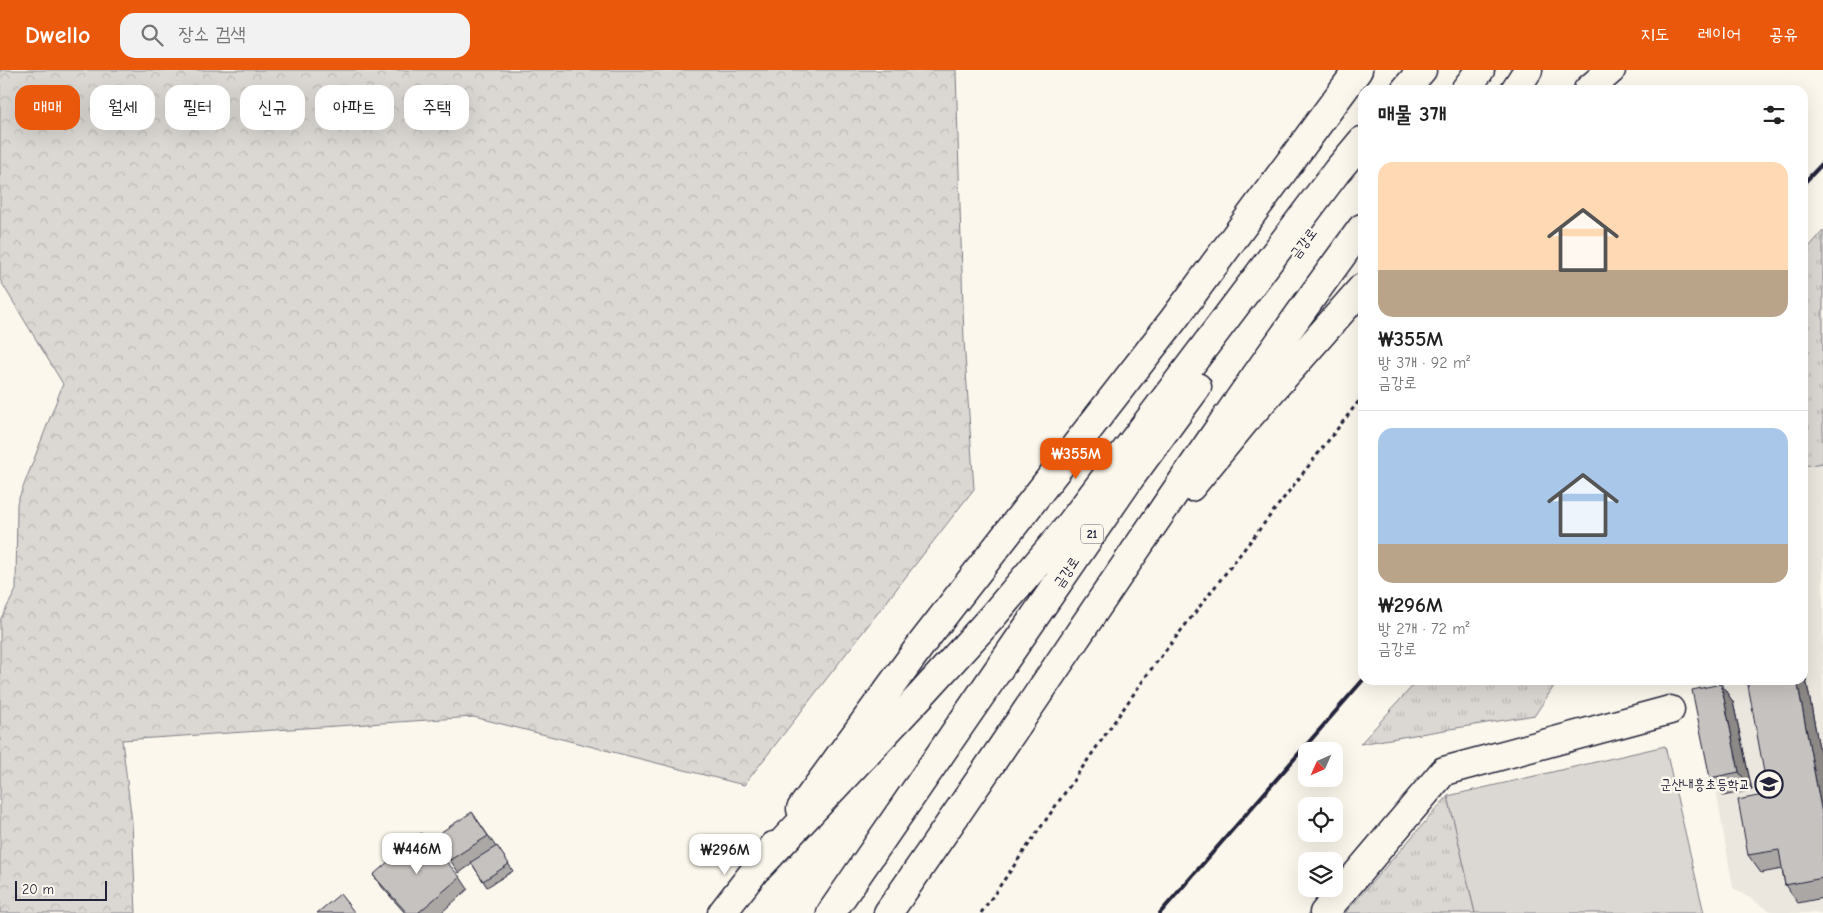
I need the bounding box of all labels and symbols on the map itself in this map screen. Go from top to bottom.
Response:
street label: 금강로 [1286,225,1320,262]
pin: ₩355M [1041,438,1111,480]
road number: 21 [1081,524,1103,544]
street label: 금강로 [1050,554,1083,591]
north arrow [1298,742,1342,788]
school or university icon: 군산내흥초등학교 [1754,769,1784,799]
place label: 군산내흥초등학교 [1660,776,1750,793]
pin: ₩446M [382,832,452,875]
pin: ₩296M [690,834,760,876]
scale bar [15,878,108,901]

